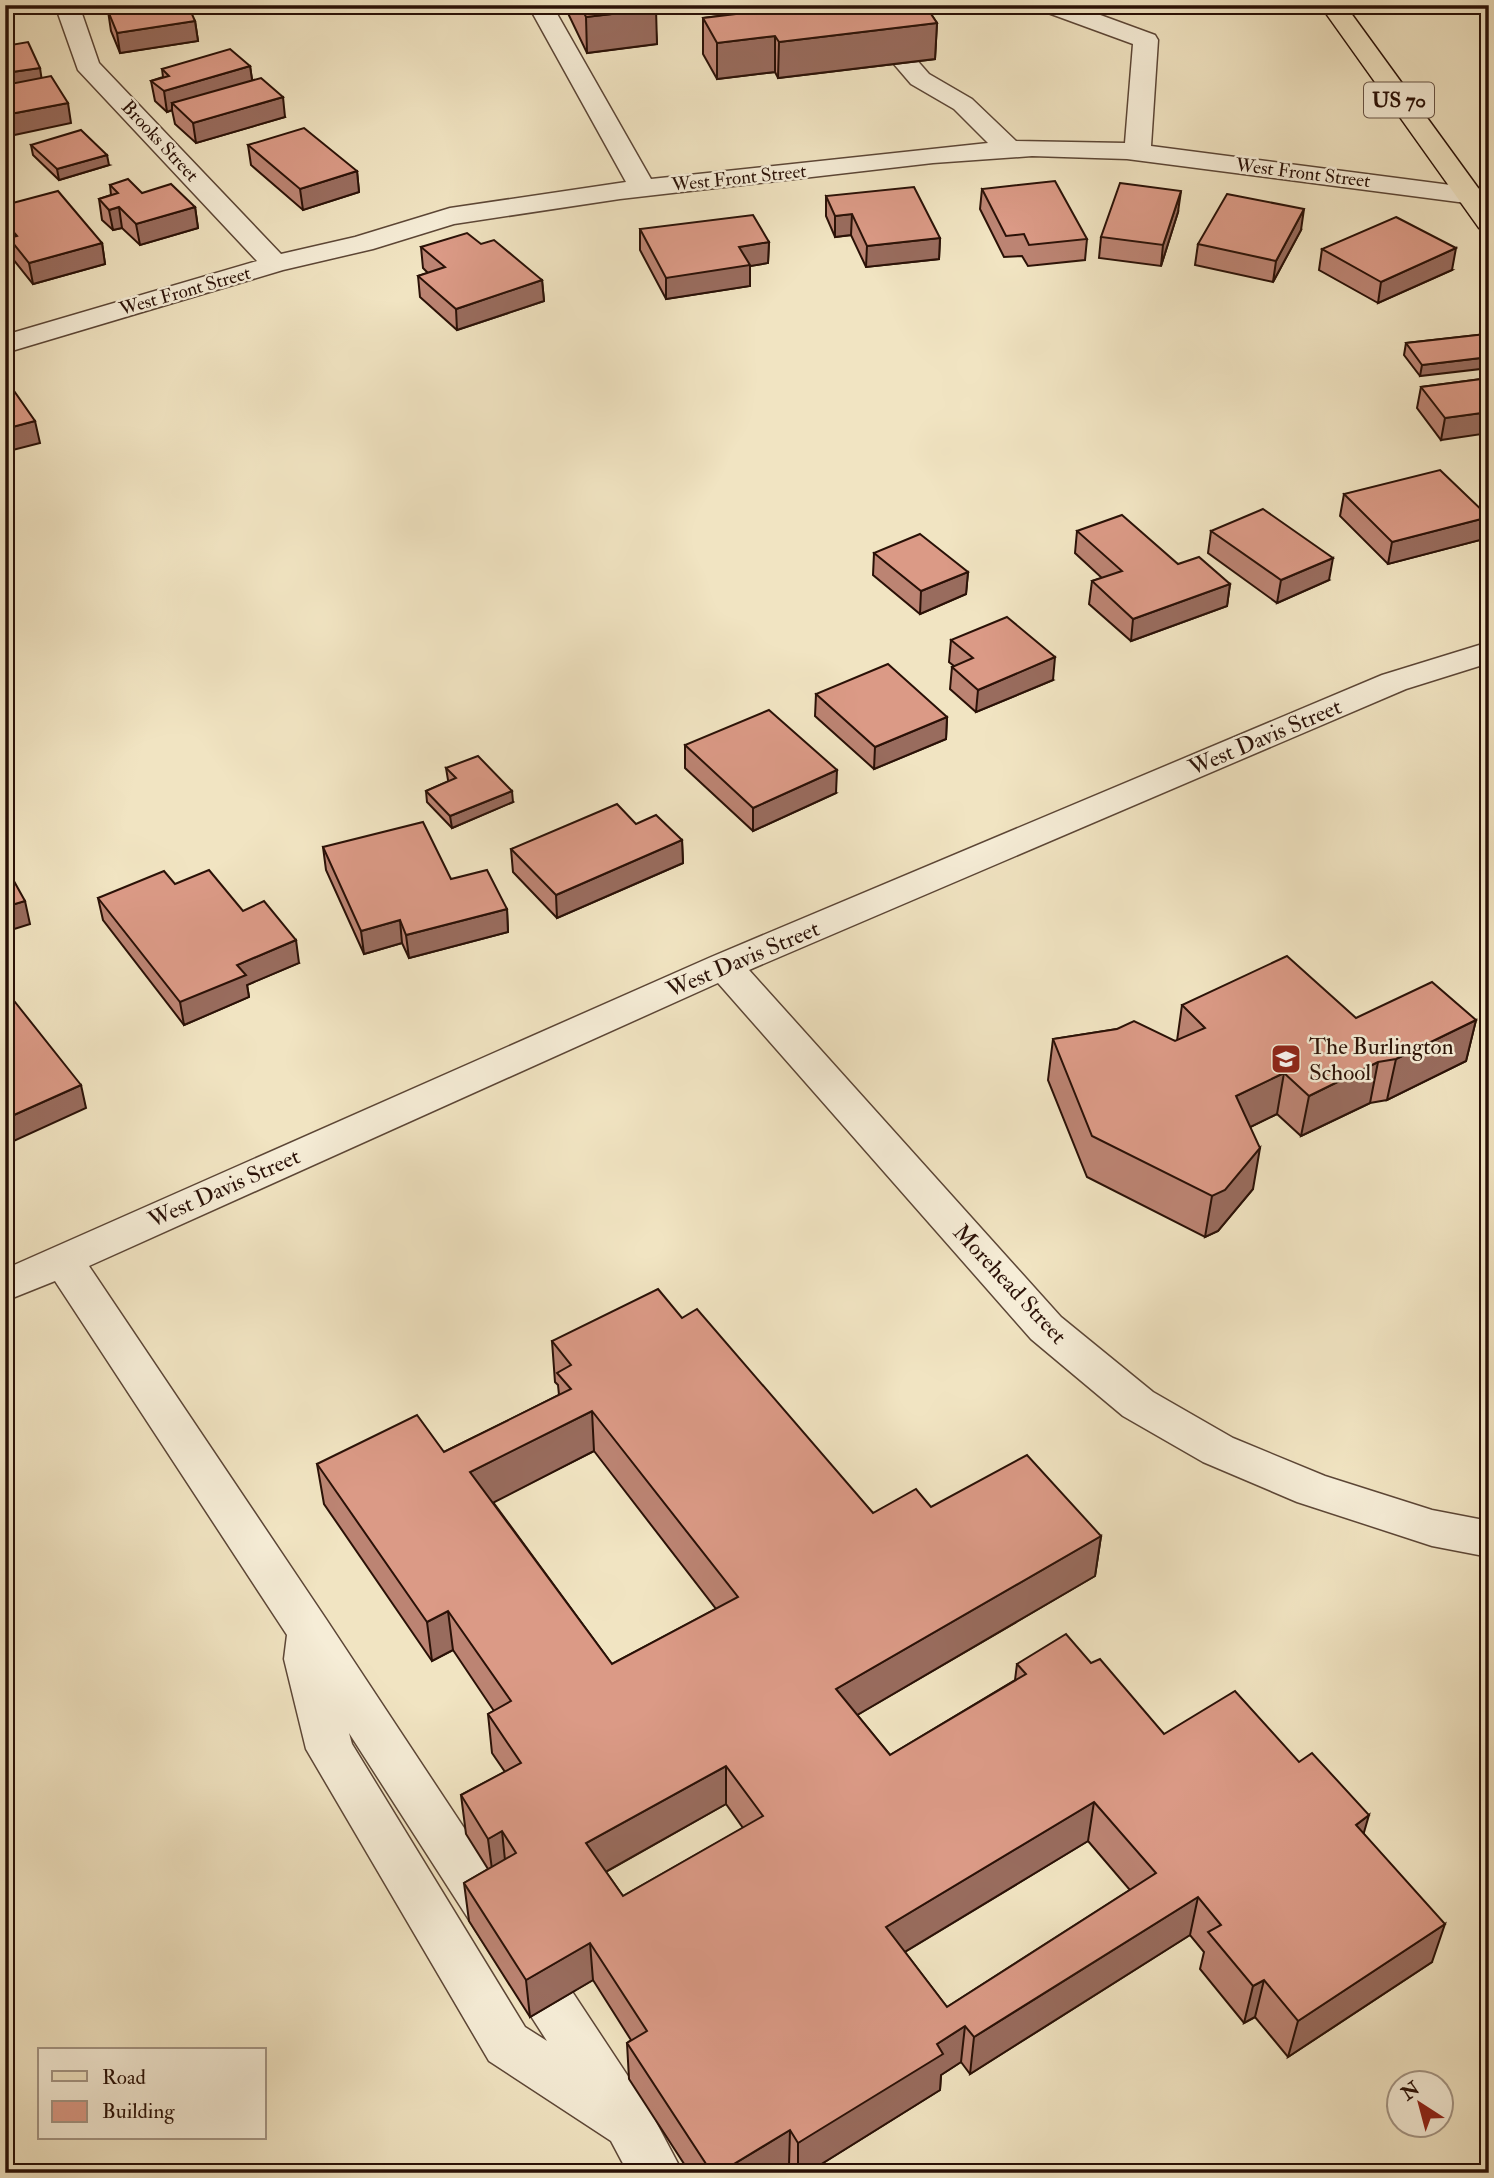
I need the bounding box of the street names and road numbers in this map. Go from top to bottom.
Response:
road number: US 70 [1364,82,1434,118]
street label: Brooks Street [116,95,204,187]
street label: West Front Street [1233,153,1372,193]
street label: West Front Street [669,159,808,197]
street label: West Front Street [116,261,253,321]
street label: West Davis Street [1183,692,1346,783]
street label: West Davis Street [661,914,824,1005]
street label: West Davis Street [143,1142,304,1235]
street label: Morehead Street [947,1218,1073,1350]

